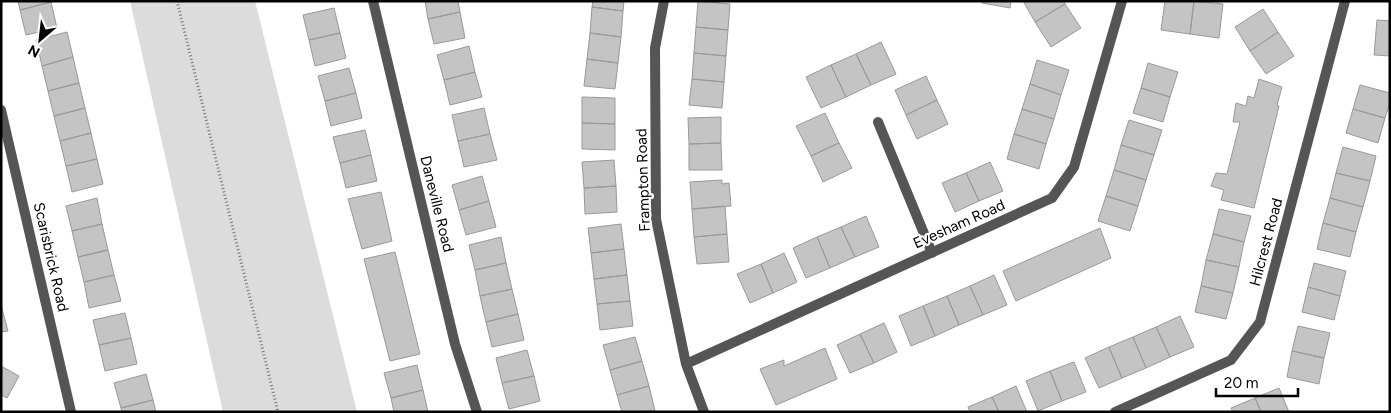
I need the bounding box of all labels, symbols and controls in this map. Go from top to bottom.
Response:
north arrow [15,15,65,65]
text: N [25,41,43,61]
street label: Frampton Road [632,128,654,232]
street label: Daneville Road [416,154,458,254]
street label: Evesham Road [910,196,1008,252]
street label: Hilcrest Road [1246,196,1286,288]
street label: Scarisbrick Road [30,201,72,313]
scale bar [1216,366,1298,398]
text: 20 m [1224,374,1258,392]

